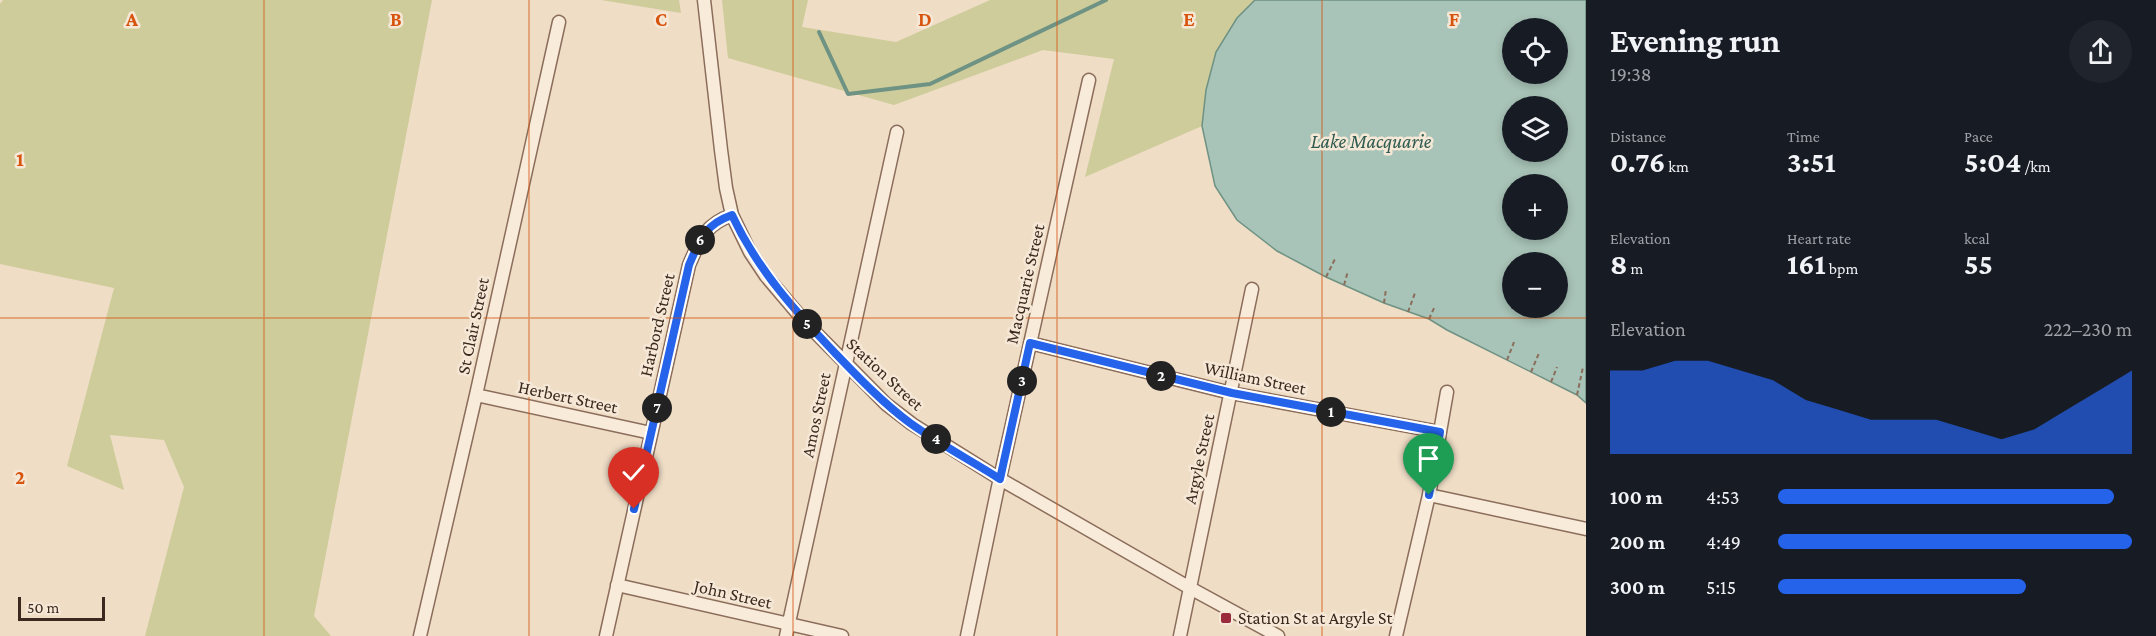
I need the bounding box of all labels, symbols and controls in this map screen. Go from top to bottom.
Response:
text: A [125,8,139,30]
text: B [390,8,402,30]
text: C [655,8,667,30]
text: D [918,8,932,30]
text: E [1183,8,1195,30]
text: F [1449,8,1460,30]
map controls [1502,18,1568,318]
button: locate [1502,18,1568,84]
button: share [2069,20,2132,83]
text: Evening run [1610,22,1780,59]
text: 19:38 [1610,63,1652,85]
button: layers [1502,96,1568,162]
text: Distance [1610,128,1666,145]
text: Time [1787,128,1820,145]
text: Pace [1964,128,1993,145]
water label: Lake Macquarie [1311,130,1432,153]
text: 0.76 [1610,145,1665,178]
text: 3:51 [1787,145,1836,178]
text: 5:04 [1964,145,2021,178]
text: 1 [16,148,24,170]
text: km [1665,158,1689,175]
text: /km [2021,158,2051,175]
button: + [1502,174,1568,240]
street label: Macquarie Street [1001,221,1049,346]
pin: 6 [685,225,715,255]
text: Elevation [1610,230,1671,247]
text: Heart rate [1787,230,1851,247]
text: kcal [1964,230,1990,247]
text: 6 [696,231,704,248]
text: 8 [1610,247,1627,280]
text: 161 [1787,247,1826,280]
text: 55 [1964,247,1993,280]
button: − [1502,252,1568,318]
text: m [1627,260,1643,277]
text: bpm [1826,260,1858,277]
street label: Harbord Street [635,270,679,379]
street label: St Clair Street [453,275,493,376]
pin: 5 [792,309,822,339]
text: 5 [803,315,811,332]
text: Elevation [1610,318,1686,340]
text: 222–230 m [2044,318,2132,340]
street label: Station Street [843,333,928,415]
street label: William Street [1202,357,1309,399]
pin: 2 [1146,361,1176,391]
pin: 3 [1007,366,1037,396]
text: 2 [1157,367,1165,384]
street label: Amos Street [797,370,835,459]
text: 3 [1018,372,1026,389]
street label: Herbert Street [516,377,621,418]
pin: 7 [642,393,672,423]
pin: 1 [1316,397,1346,427]
text: 7 [653,399,661,416]
text: 1 [1328,403,1334,420]
street label: Argyle Street [1180,411,1219,506]
pin: 4 [921,424,951,454]
text: 4 [932,430,940,447]
pin [1403,433,1454,495]
icon: arrive [1412,442,1445,475]
pin [608,447,659,509]
icon: check [617,456,650,489]
text: 2 [15,466,25,488]
text: 100 m [1610,486,1663,508]
text: 4:53 [1706,486,1739,508]
text: 200 m [1610,531,1665,553]
text: 4:49 [1706,531,1741,553]
street label: John Street [690,575,775,613]
text: 300 m [1610,576,1665,598]
text: 5:15 [1706,576,1736,598]
scale bar [18,594,105,622]
text: 50 m [27,599,59,616]
place label: Station St at Argyle St [1238,608,1393,628]
marker: Station St at Argyle St [1219,611,1233,625]

